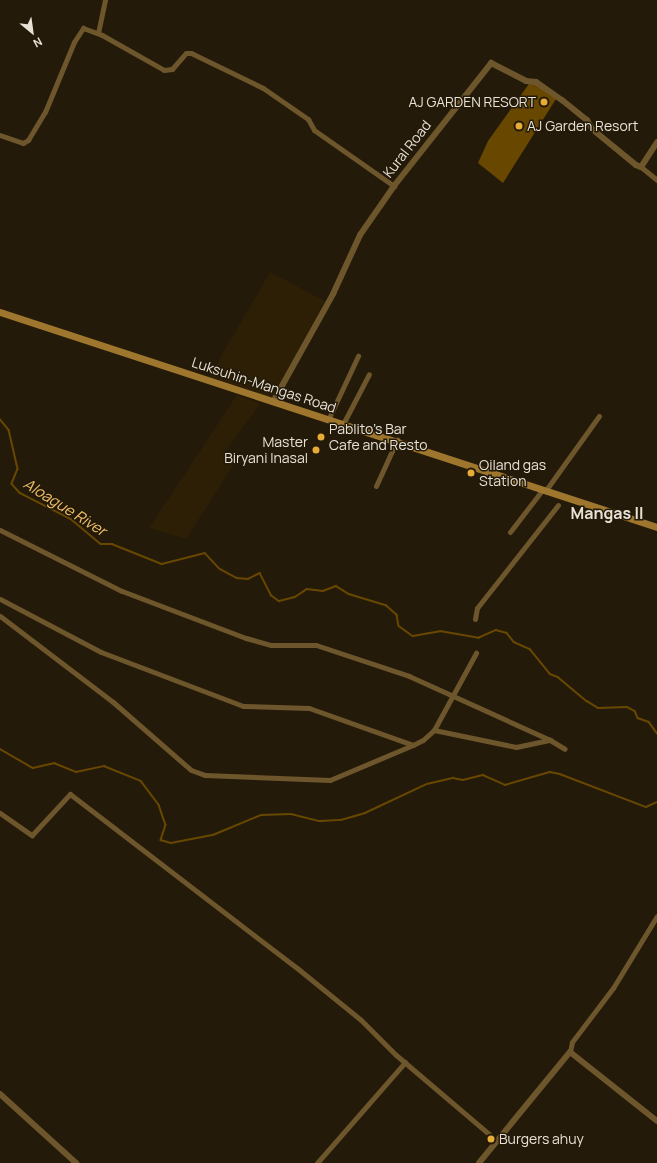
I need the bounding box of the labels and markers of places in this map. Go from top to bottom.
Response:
place label: AJ GARDEN RESORT [408,94,536,110]
marker: AJ GARDEN RESORT [539,97,549,107]
place label: AJ Garden Resort [527,118,638,134]
marker: AJ Garden Resort [514,121,524,131]
place label: Pablito’s Bar Cafe and Resto [329,421,428,454]
marker: Pablito’s Bar Cafe and Resto [316,432,326,442]
place label: Master Biryani Inasal [224,434,308,466]
marker: Master Biryani Inasal [311,445,321,455]
place label: Oiland gas Station [479,457,546,490]
marker: Oiland gas Station [466,468,476,478]
place label: Burgers ahuy [499,1131,584,1147]
marker: Burgers ahuy [486,1134,496,1144]

